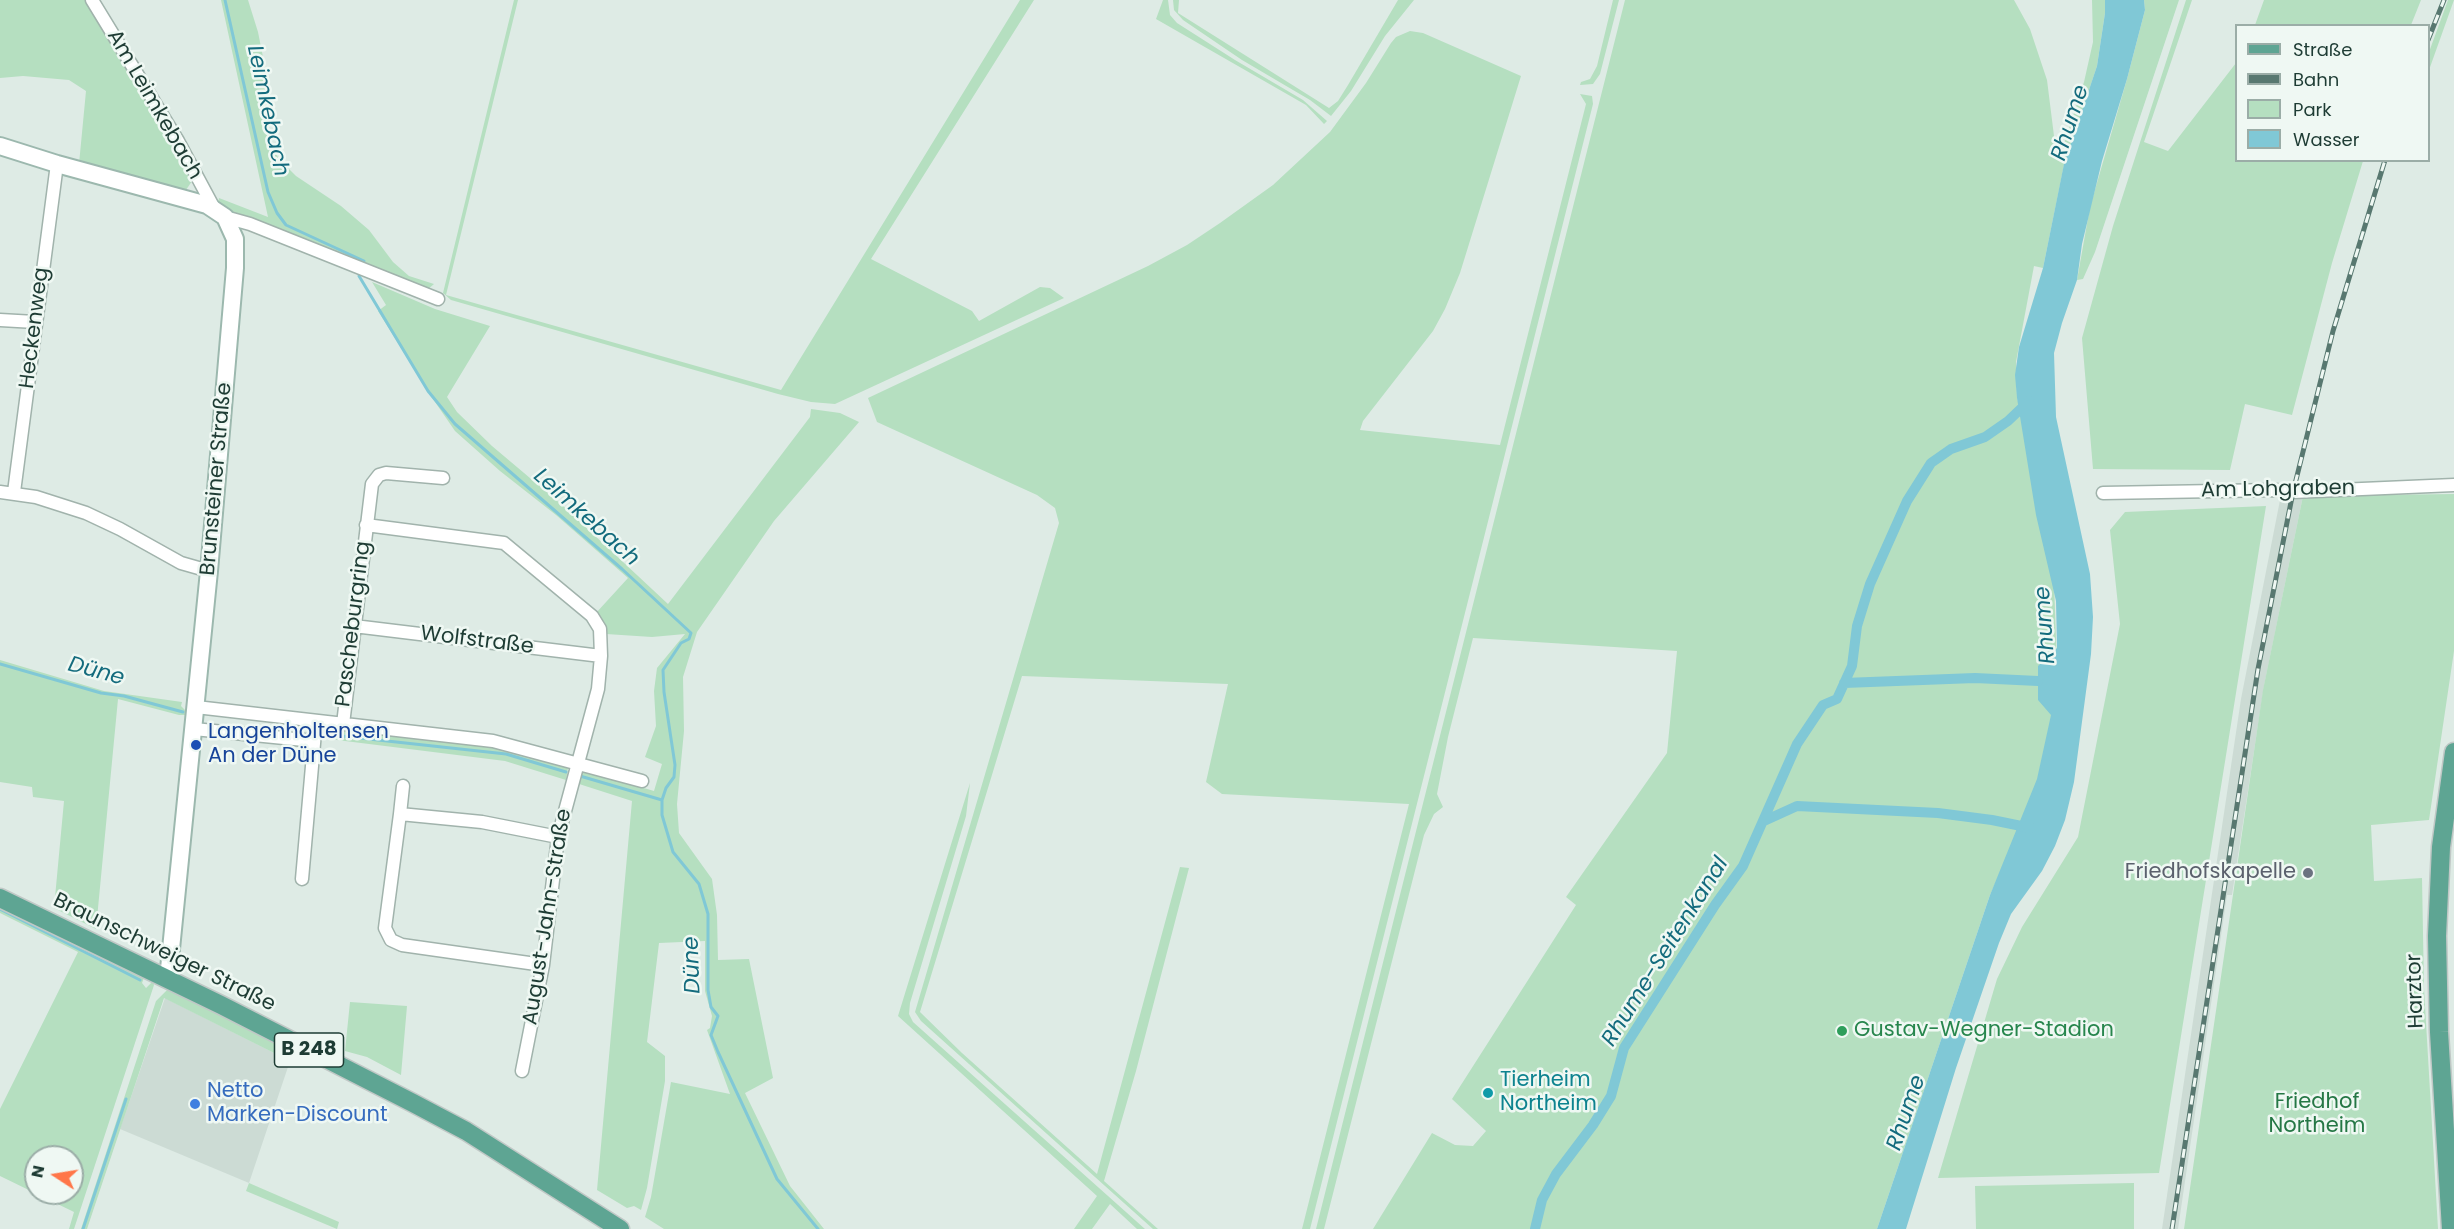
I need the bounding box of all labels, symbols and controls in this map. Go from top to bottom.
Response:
legend [2235,24,2430,162]
street label: Am Leimkebach [101,26,207,184]
text: Straße [2293,37,2352,62]
water label: Leimkebach [240,43,294,179]
text: Bahn [2293,67,2339,92]
water label: Rhume [2046,82,2096,164]
text: Park [2293,97,2332,122]
text: Wasser [2293,127,2359,152]
street label: Heckenweg [15,266,55,390]
street label: Brunsteiner Straße [196,381,238,577]
water label: Leimkebach [528,464,644,572]
street label: Am Lohgraben [2201,476,2355,504]
street label: Pascheburgring [331,540,377,708]
water label: Rhume [2030,585,2062,665]
street label: Wolfstraße [419,622,535,660]
water label: Düne [65,652,127,692]
place label: Langenholtensen An der Düne [208,720,389,770]
marker: Langenholtensen An der Düne [189,738,203,752]
street label: August-Jahn-Straße [518,807,578,1027]
water label: Rhume-Seitenkanal [1597,853,1735,1051]
place label: Friedhofskapelle [2125,860,2296,886]
marker: Friedhofskapelle [2301,866,2315,880]
street label: Braunschweiger Straße [49,888,279,1018]
water label: Düne [679,936,707,994]
street label: Harztor [2402,953,2430,1029]
place label: Gustav-Wegner-Stadion [1854,1018,2114,1044]
marker: Gustav-Wegner-Stadion [1835,1024,1849,1038]
road number: B 248 [274,1033,344,1067]
place label: Tierheim Northeim [1500,1068,1597,1118]
water label: Rhume [1882,1072,1932,1154]
place label: Netto Marken-Discount [207,1079,388,1129]
marker: Tierheim Northeim [1481,1086,1495,1100]
park label: Friedhof Northeim [2269,1090,2365,1140]
marker: Netto Marken-Discount [188,1097,202,1111]
north arrow [24,1145,84,1205]
text: N [25,1163,50,1180]

